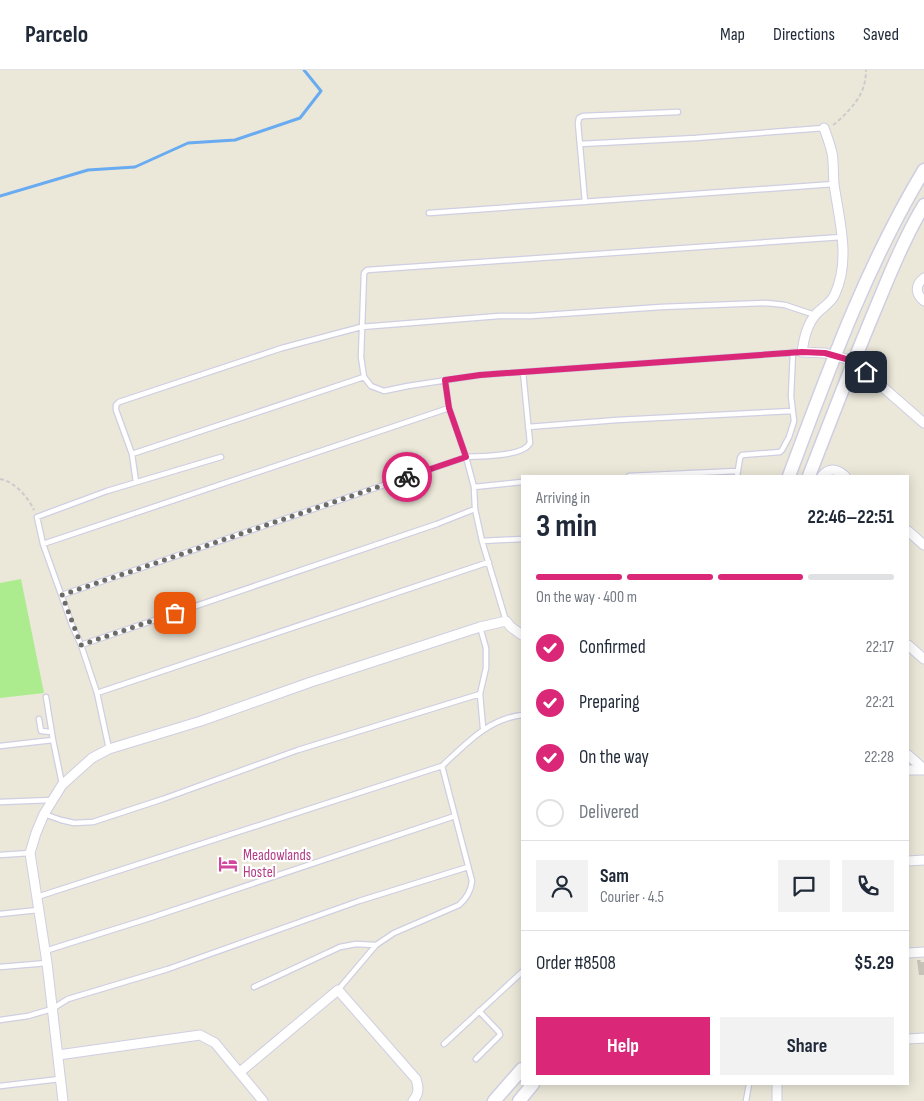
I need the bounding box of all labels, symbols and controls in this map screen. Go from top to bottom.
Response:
text: Parcelo [25,20,88,49]
text: Map [720,24,745,45]
text: Directions [773,24,835,45]
text: Saved [863,24,899,45]
pin [845,351,887,393]
icon: home [852,358,880,386]
courier [382,452,432,502]
icon: bike [393,463,421,491]
text: Arriving in [536,489,590,508]
text: 22:46–22:51 [808,506,894,529]
text: 3 min [536,507,597,546]
text: On the way · 400 m [536,588,637,607]
pin [154,592,196,634]
icon: bag [161,599,189,627]
icon: check [536,634,564,662]
text: Confirmed [579,636,646,659]
text: 22:17 [866,638,894,657]
icon: check [536,689,564,717]
text: Preparing [579,691,640,714]
text: 22:21 [866,693,894,712]
icon: check [536,744,564,772]
text: On the way [579,746,649,769]
text: 22:28 [864,748,894,767]
text: Delivered [579,801,639,824]
place label: Meadowlands Hostel [243,846,311,882]
hotel icon: Meadowlands Hostel [217,853,239,875]
button: person [536,860,588,912]
button: chat [778,860,830,912]
button: phone [842,860,894,912]
text: Sam [600,865,629,888]
text: Courier · 4.5 [600,888,664,907]
text: Order #8508 [536,952,616,975]
text: $5.29 [854,952,894,975]
button: Help [536,1017,710,1075]
button: Share [720,1017,894,1075]

